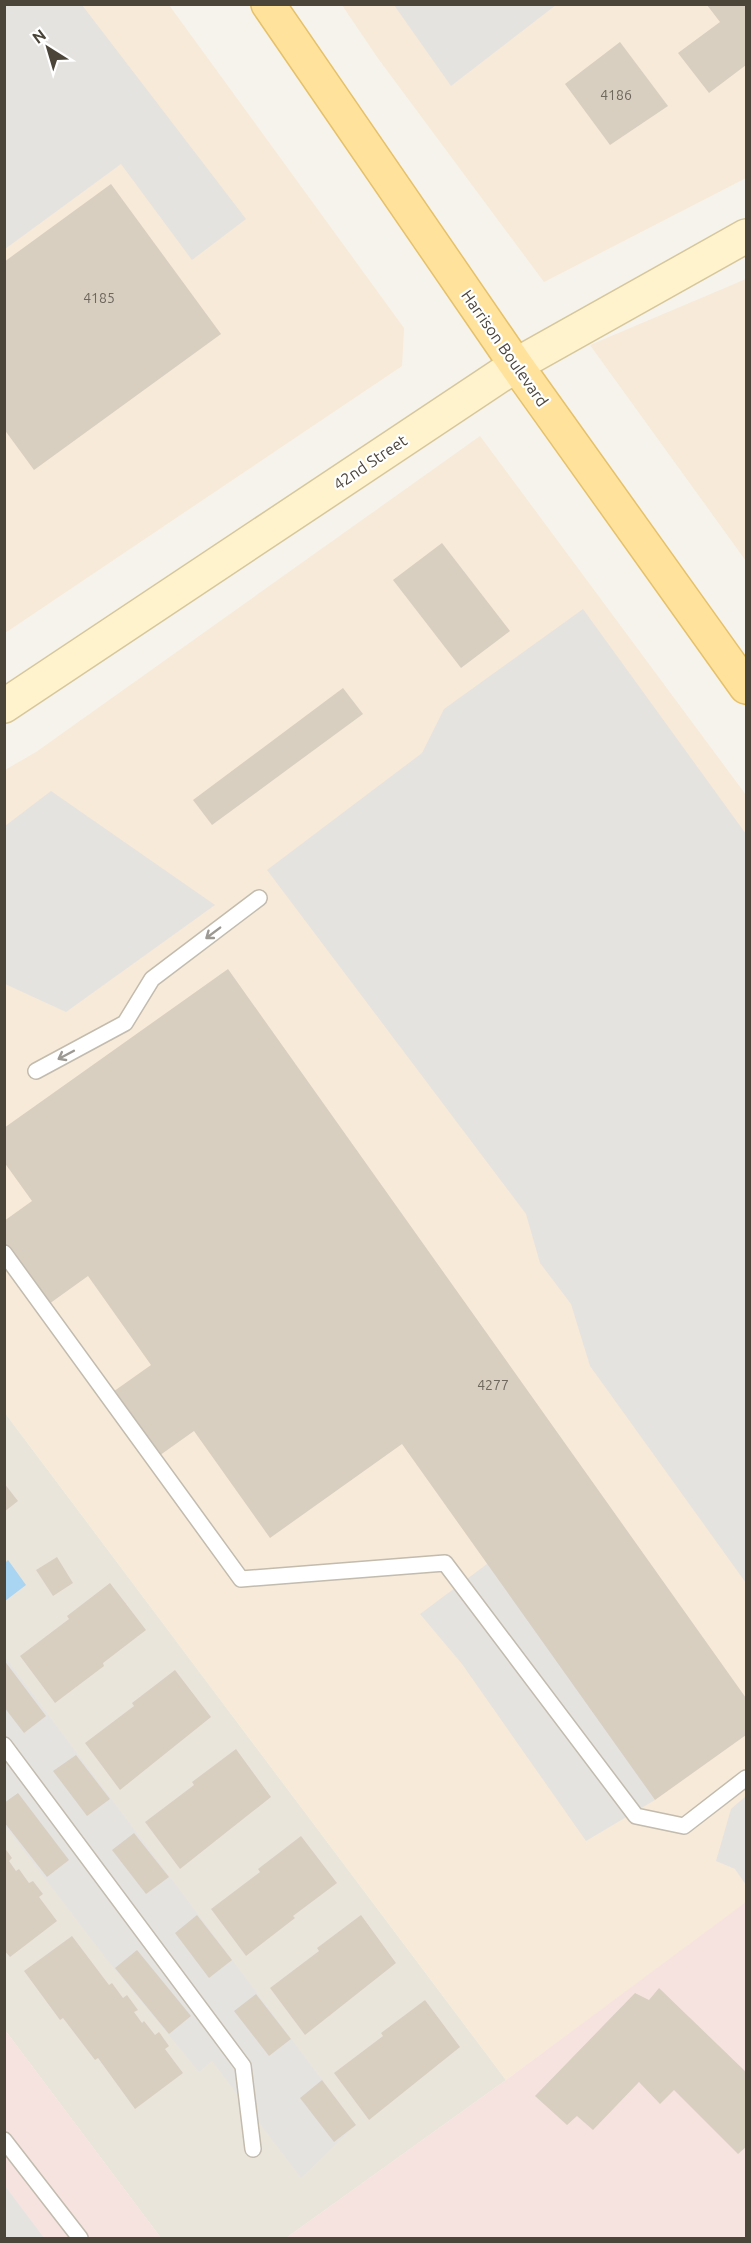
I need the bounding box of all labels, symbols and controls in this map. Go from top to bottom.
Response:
north arrow [18,18,78,78]
text: N [29,25,49,47]
house number: 4186 [600,87,632,103]
street label: Harrison Boulevard [458,286,552,410]
house number: 4185 [83,290,115,306]
street label: 42nd Street [330,430,411,493]
one-way arrow [205,927,221,940]
one-way arrow [57,1050,75,1061]
house number: 4277 [477,1377,509,1393]

